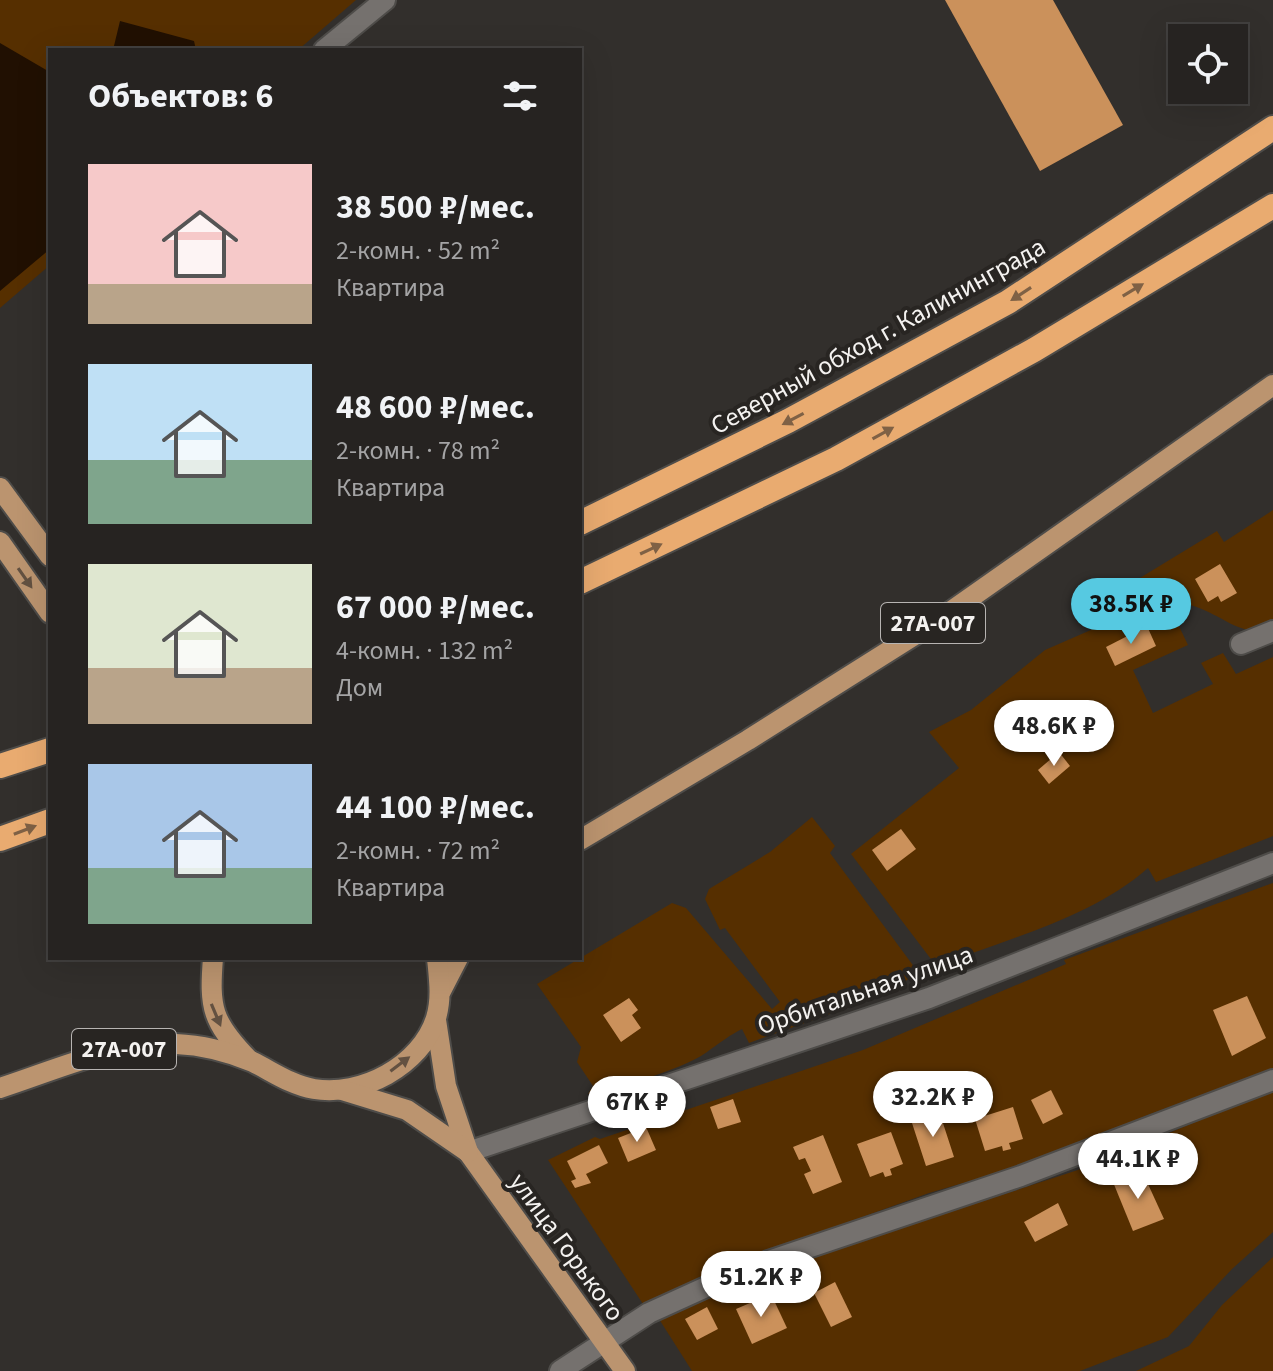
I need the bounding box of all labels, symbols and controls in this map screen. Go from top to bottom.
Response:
map controls [1168,24,1248,104]
button: locate [1168,24,1248,104]
text: Объектов: 6 [88,72,273,121]
icon: filters [498,74,542,118]
text: 38 500 ₽/мес. [336,183,535,232]
icon: home [152,196,248,292]
street label: Северный обход г. Калининграда [704,228,1052,444]
text: 2-комн. · 52 m² [336,232,500,269]
text: Квартира [336,269,445,306]
one-way arrow [1122,283,1144,297]
one-way arrow [1010,286,1031,301]
text: 48 600 ₽/мес. [336,383,535,432]
icon: home [152,396,248,492]
one-way arrow [781,412,804,425]
one-way arrow [872,426,894,440]
text: 2-комн. · 78 m² [336,432,500,469]
text: Квартира [336,469,445,506]
one-way arrow [639,543,663,556]
one-way arrow [17,567,32,588]
pin: 38.5K ₽ [1057,578,1205,646]
text: 67 000 ₽/мес. [336,583,535,632]
text: 38.5K ₽ [1089,585,1173,622]
icon: home [152,596,248,692]
road number: 27А-007 [881,603,985,643]
text: 4-комн. · 132 m² [336,632,513,669]
text: Дом [336,669,383,706]
pin: 48.6K ₽ [980,700,1128,768]
text: 48.6K ₽ [1012,707,1096,744]
text: 44 100 ₽/мес. [336,783,535,832]
icon: home [152,796,248,892]
one-way arrow [13,823,37,836]
text: 2-комн. · 72 m² [336,832,500,869]
text: Квартира [336,869,445,906]
street label: Орбитальная улица [752,936,978,1044]
one-way arrow [210,1003,223,1027]
road number: 27А-007 [72,1029,176,1069]
one-way arrow [390,1057,410,1073]
pin: 32.2K ₽ [859,1071,1007,1139]
pin: 67K ₽ [581,1076,693,1144]
text: 32.2K ₽ [891,1078,975,1115]
text: 67K ₽ [606,1083,668,1120]
pin: 44.1K ₽ [1064,1133,1212,1201]
text: 44.1K ₽ [1096,1140,1180,1177]
street label: улица Горького [501,1165,633,1329]
pin: 51.2K ₽ [687,1251,835,1319]
text: 51.2K ₽ [719,1258,803,1295]

